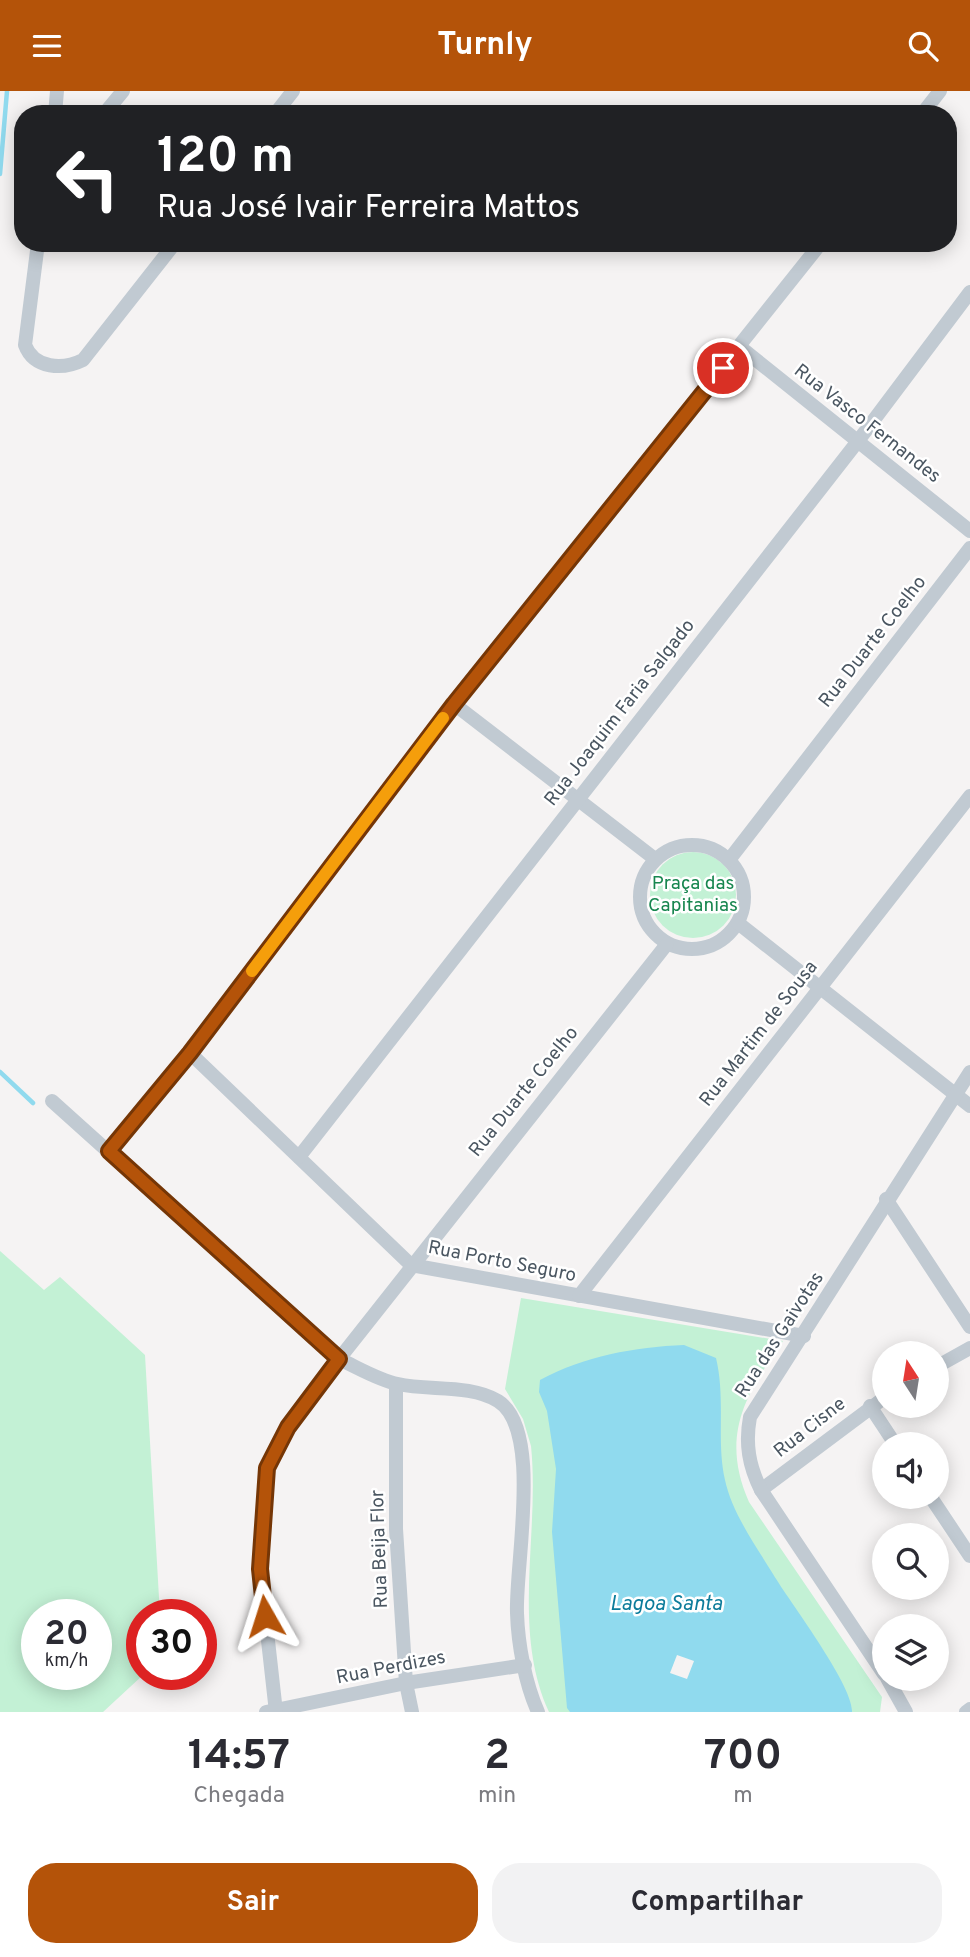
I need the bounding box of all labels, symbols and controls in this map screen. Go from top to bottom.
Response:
text: Turnly [437,26,533,66]
icon: menu [28,27,66,65]
icon: search [904,27,942,65]
text: 120 m [157,128,294,190]
icon: left [42,133,133,224]
text: Rua José Ivair Ferreira Mattos [157,189,580,229]
pin [693,338,753,398]
icon: arrive [704,349,742,387]
street label: Rua Vasco Fernandes [789,359,945,489]
street label: Rua Duarte Coelho [814,571,932,713]
street label: Rua Joaquim Faria Salgado [540,615,700,811]
park label: Praça das Capitanias [648,872,738,918]
street label: Rua Martim de Sousa [694,956,824,1112]
street label: Rua Duarte Coelho [464,1022,584,1162]
street label: Rua Porto Seguro [426,1236,578,1288]
street label: Rua das Gaivotas [730,1267,830,1403]
north arrow [872,1341,948,1417]
map controls [872,1341,949,1691]
street label: Rua Cisne [769,1392,851,1464]
button: sound [872,1432,949,1509]
street label: Rua Beija Flor [366,1489,394,1609]
button: search [872,1523,949,1600]
position arrow [228,1579,302,1653]
water label: Lagoa Santa [610,1591,723,1618]
speed limit sign: 30 [126,1599,217,1690]
text: 20 [44,1613,89,1657]
button: layers [872,1614,949,1691]
street label: Rua Perdizes [334,1646,448,1690]
text: km/h [45,1650,88,1673]
text: 14:57 [188,1731,290,1784]
text: 2 [484,1731,510,1784]
text: 700 [704,1731,782,1784]
text: Chegada [193,1782,285,1811]
text: min [478,1782,516,1811]
text: m [733,1782,753,1811]
button: Sair [28,1863,478,1943]
button: Compartilhar [492,1863,942,1943]

